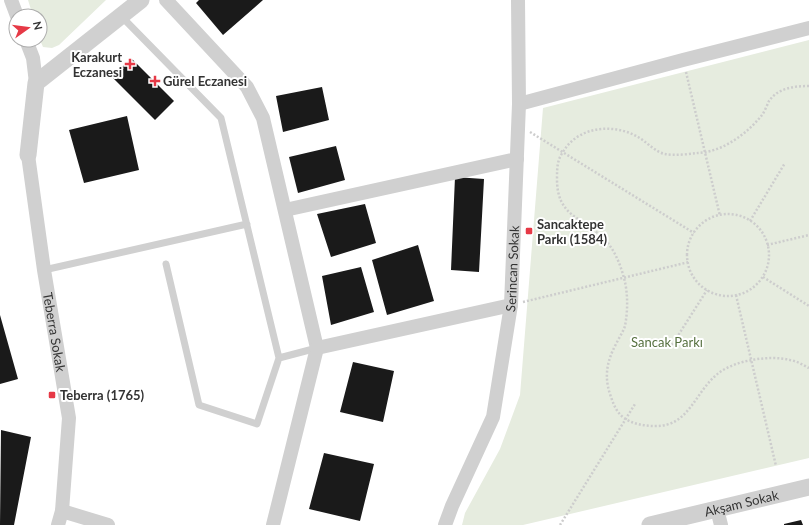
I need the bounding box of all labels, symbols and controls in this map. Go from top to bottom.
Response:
north arrow [8,8,48,48]
text: N [31,20,46,31]
place label: Karakurt Eczanesi [71,49,122,80]
marker: Karakurt Eczanesi [125,59,135,69]
place label: Gürel Eczanesi [163,73,247,89]
marker: Gürel Eczanesi [150,76,160,86]
place label: Sancaktepe Parkı (1584) [537,216,607,247]
street label: Serincan Sokak [502,225,522,313]
marker: Sancaktepe Parkı (1584) [524,226,534,236]
street label: Teberra Sokak [40,291,69,373]
park label: Sancak Parkı [631,334,703,350]
place label: Teberra (1765) [60,387,145,403]
marker: Teberra (1765) [47,390,57,400]
street label: Akşam Sokak [703,486,780,520]

